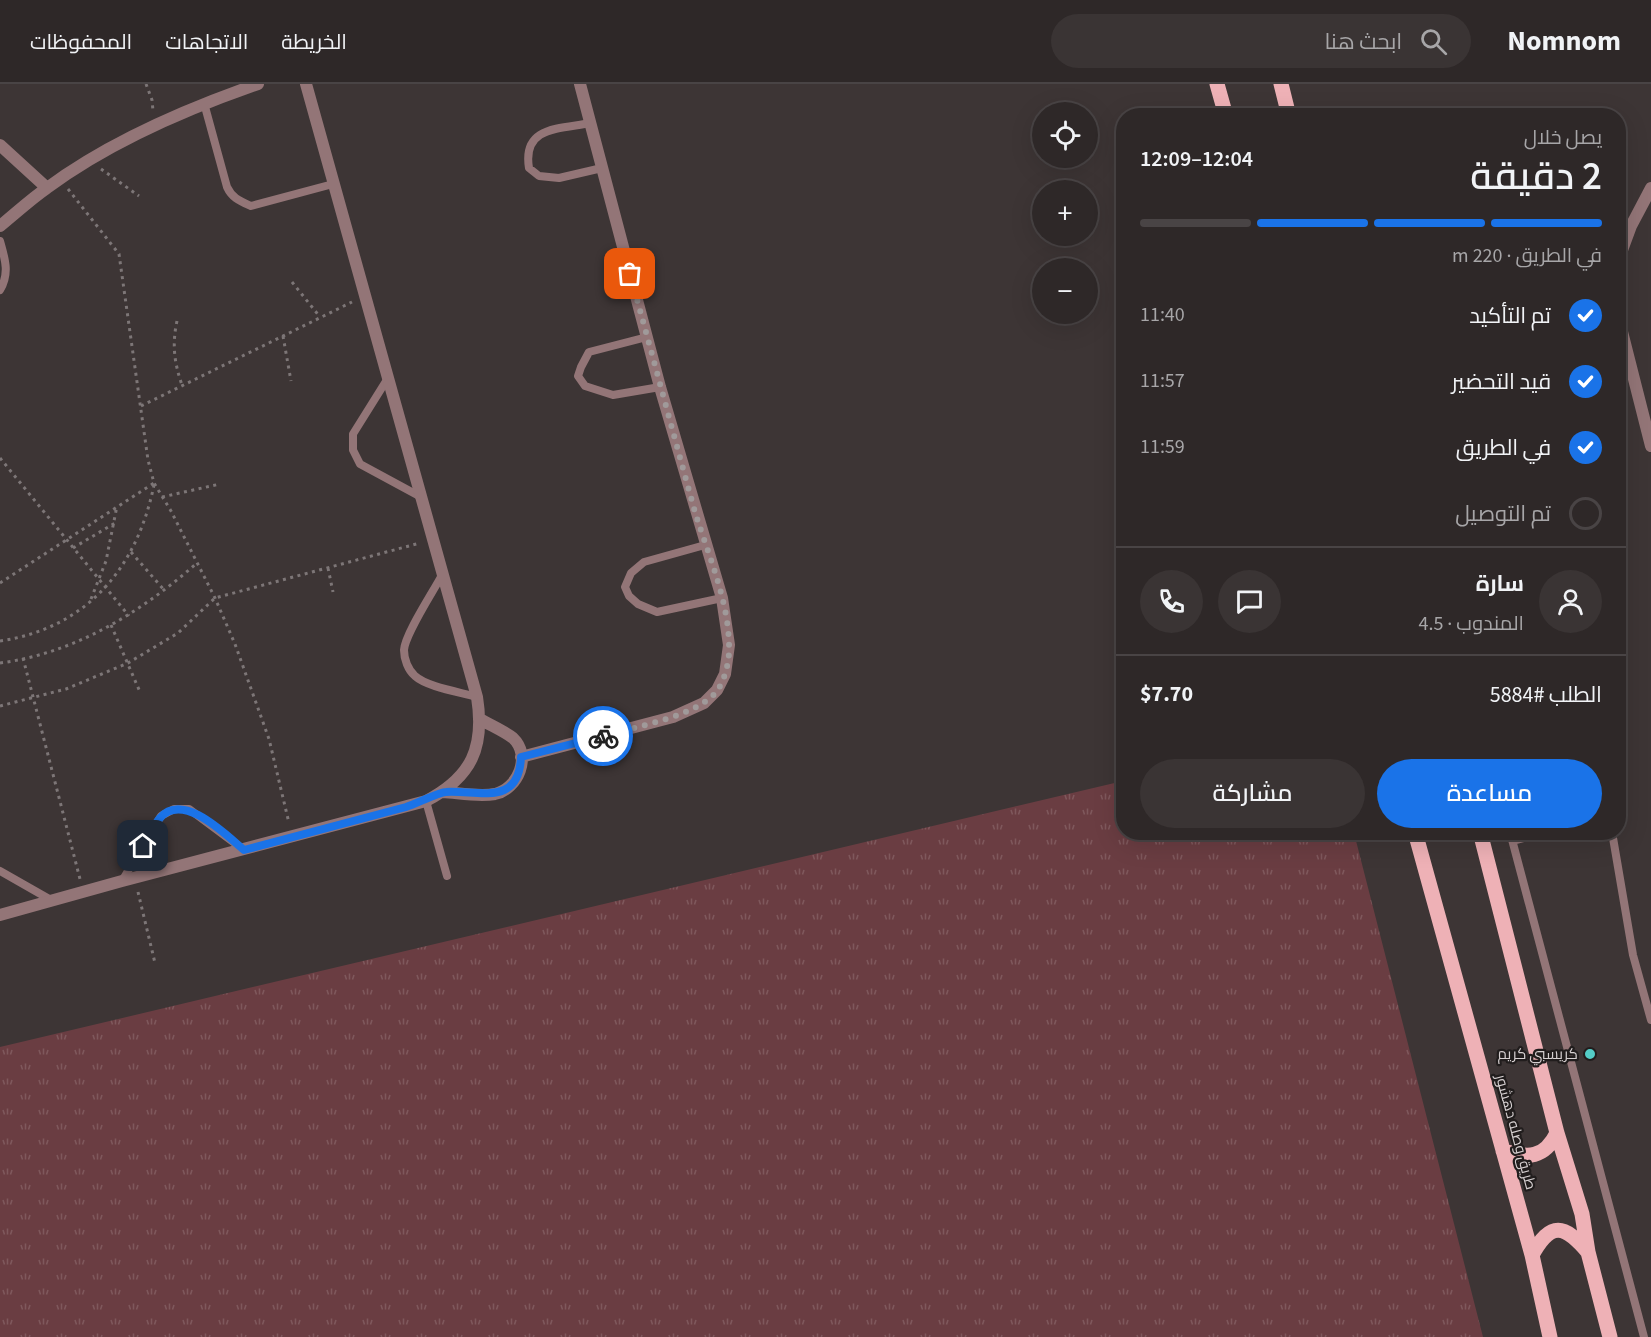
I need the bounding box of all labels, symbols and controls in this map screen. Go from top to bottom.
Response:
search box [1051,14,1471,68]
text: Nomnom [1507,21,1621,61]
icon: search [1417,25,1450,58]
text: ابحث هنا [1324,26,1402,58]
text: المحفوظات [30,27,132,57]
text: الاتجاهات [165,27,248,57]
text: الخريطة [281,27,347,57]
map controls [1032,102,1098,324]
button: locate [1032,102,1098,168]
text: يصل خلال [1524,124,1602,152]
text: 12:04–12:09 [1140,143,1253,175]
text: 2 دقيقة [1470,149,1602,205]
button: + [1032,180,1098,246]
text: في الطريق · 220 m [1452,242,1602,270]
pin [604,248,655,299]
icon: bag [613,257,646,290]
button: − [1032,258,1098,324]
icon: check [1569,299,1602,332]
text: تم التأكيد [1469,300,1551,332]
text: 11:40 [1140,301,1185,329]
icon: check [1569,365,1602,398]
text: قيد التحضير [1451,366,1551,398]
text: 11:57 [1140,367,1185,395]
icon: check [1569,431,1602,464]
text: في الطريق [1456,432,1551,464]
text: 11:59 [1140,433,1185,461]
text: تم التوصيل [1455,498,1551,530]
text: سارة [1476,568,1524,600]
button: phone [1140,570,1203,633]
button: chat [1218,570,1281,633]
button: person [1539,570,1602,633]
text: المندوب · 4.5 [1418,610,1524,638]
text: $7.70 [1140,678,1193,710]
text: الطلب #5884 [1490,679,1602,711]
courier [573,706,633,766]
icon: bike [587,720,620,753]
button: مشاركة [1140,759,1365,828]
button: مساعدة [1377,759,1602,828]
pin [117,820,168,871]
icon: home [126,829,159,862]
place label: كريسبي كريم [1497,1044,1578,1066]
marker: كريسبي كريم [1583,1047,1597,1061]
street label: طريق وصله دهشور [1490,1071,1541,1192]

